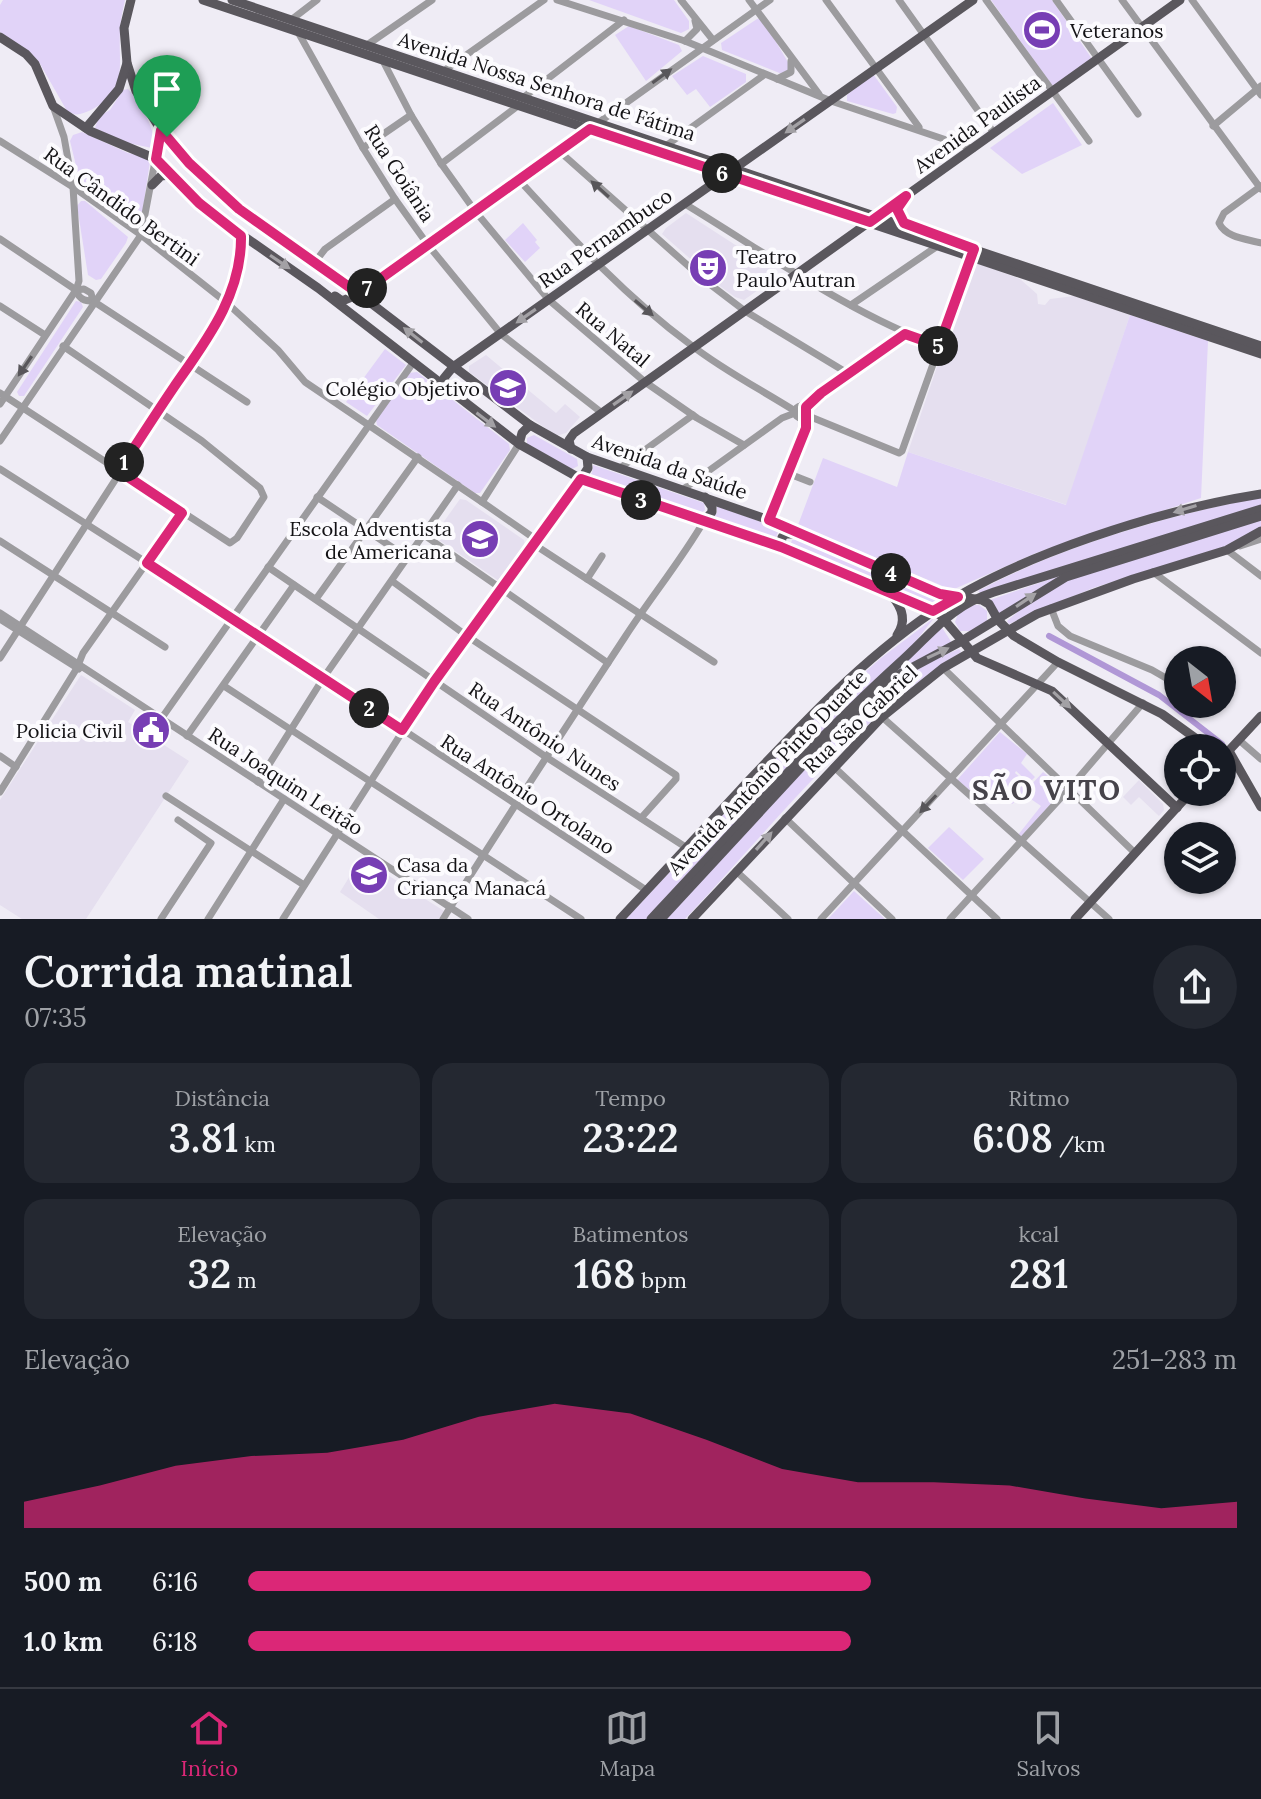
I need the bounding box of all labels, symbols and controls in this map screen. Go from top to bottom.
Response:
sports icon: Veteranos [1021,9,1063,51]
place label: Veteranos [1069,18,1164,43]
street label: Avenida Nossa Senhora de Fátima [394,26,699,146]
pin [133,55,201,137]
icon: arrive [145,67,189,111]
one-way arrow [652,69,672,85]
street label: Avenida Paulista [908,70,1045,179]
one-way arrow [785,118,805,134]
street label: Rua Goiânia [359,120,441,226]
street label: Rua Cândido Bertini [39,141,205,271]
pin: 6 [702,153,742,193]
text: 6 [716,159,728,187]
one-way arrow [590,180,609,198]
street label: Rua Pernambuco [533,183,677,293]
place label: Teatro Paulo Autran [736,244,856,292]
theatre icon: Teatro Paulo Autran [687,247,729,289]
one-way arrow [270,254,291,269]
pin: 7 [347,268,387,308]
text: 7 [362,274,372,302]
street label: Rua Natal [571,296,655,372]
one-way arrow [634,299,654,316]
one-way arrow [515,308,536,323]
pin: 5 [918,326,958,366]
one-way arrow [403,328,423,344]
text: 5 [932,332,944,360]
one-way arrow [18,355,33,377]
school or university icon: Colégio Objetivo [487,367,529,409]
place label: Colégio Objetivo [325,376,480,401]
one-way arrow [612,391,633,406]
one-way arrow [476,412,497,428]
street label: Avenida da Saúde [588,427,751,504]
pin: 1 [104,442,144,482]
text: 1 [120,448,128,476]
pin: 3 [621,480,661,520]
text: 3 [635,486,647,514]
one-way arrow [1172,504,1196,516]
place label: Escola Adventista de Americana [289,516,452,564]
school or university icon: Escola Adventista de Americana [459,518,501,560]
pin: 4 [871,553,911,593]
text: 4 [885,559,897,587]
one-way arrow [1015,593,1037,608]
one-way arrow [926,646,950,660]
north arrow [1164,646,1236,718]
map controls [1164,646,1236,894]
street label: Rua São Gabriel [798,660,922,778]
street label: Avenida Antônio Pinto Duarte [662,664,872,881]
street label: Rua Antônio Nunes [464,676,626,796]
pin: 2 [349,688,389,728]
one-way arrow [1052,691,1071,709]
text: 2 [363,694,375,722]
public building icon: Policia Civil [130,709,172,751]
place label: Policia Civil [16,718,123,743]
street label: Rua Joaquim Leitão [204,722,368,840]
street label: Rua Antônio Ortolano [436,728,620,860]
button: locate [1164,734,1236,806]
district label: SÃO VITO [972,772,1122,808]
one-way arrow [920,794,938,813]
button: layers [1164,822,1236,894]
one-way arrow [754,832,772,851]
place label: Casa da Criança Manacá [397,852,546,900]
school or university icon: Casa da Criança Manacá [348,854,390,896]
text: Corrida matinal [24,943,353,999]
button: share [1153,945,1237,1029]
text: 07:35 [24,1001,87,1034]
text: Distância [175,1084,270,1112]
text: Tempo [595,1084,666,1112]
text: Ritmo [1008,1084,1070,1112]
text: 3.81 [168,1112,239,1163]
text: 23:22 [582,1112,679,1163]
text: 6:08 [972,1112,1053,1163]
text: km [239,1130,276,1158]
text: /km [1053,1130,1106,1158]
text: Elevação [177,1220,267,1248]
text: Batimentos [573,1220,688,1248]
text: kcal [1019,1220,1059,1248]
text: 32 [188,1248,231,1299]
text: 168 [574,1248,636,1299]
text: 281 [1009,1248,1069,1299]
text: m [231,1266,257,1294]
text: bpm [636,1266,687,1294]
text: Elevação [24,1343,130,1376]
text: 251–283 m [1112,1343,1237,1376]
text: 500 m [24,1565,102,1598]
text: 6:16 [152,1565,198,1598]
text: 1.0 km [24,1625,103,1658]
text: 6:18 [152,1625,198,1658]
tab: Início [181,1706,238,1782]
tab: Mapa [599,1706,655,1782]
tab: Salvos [1017,1706,1080,1782]

